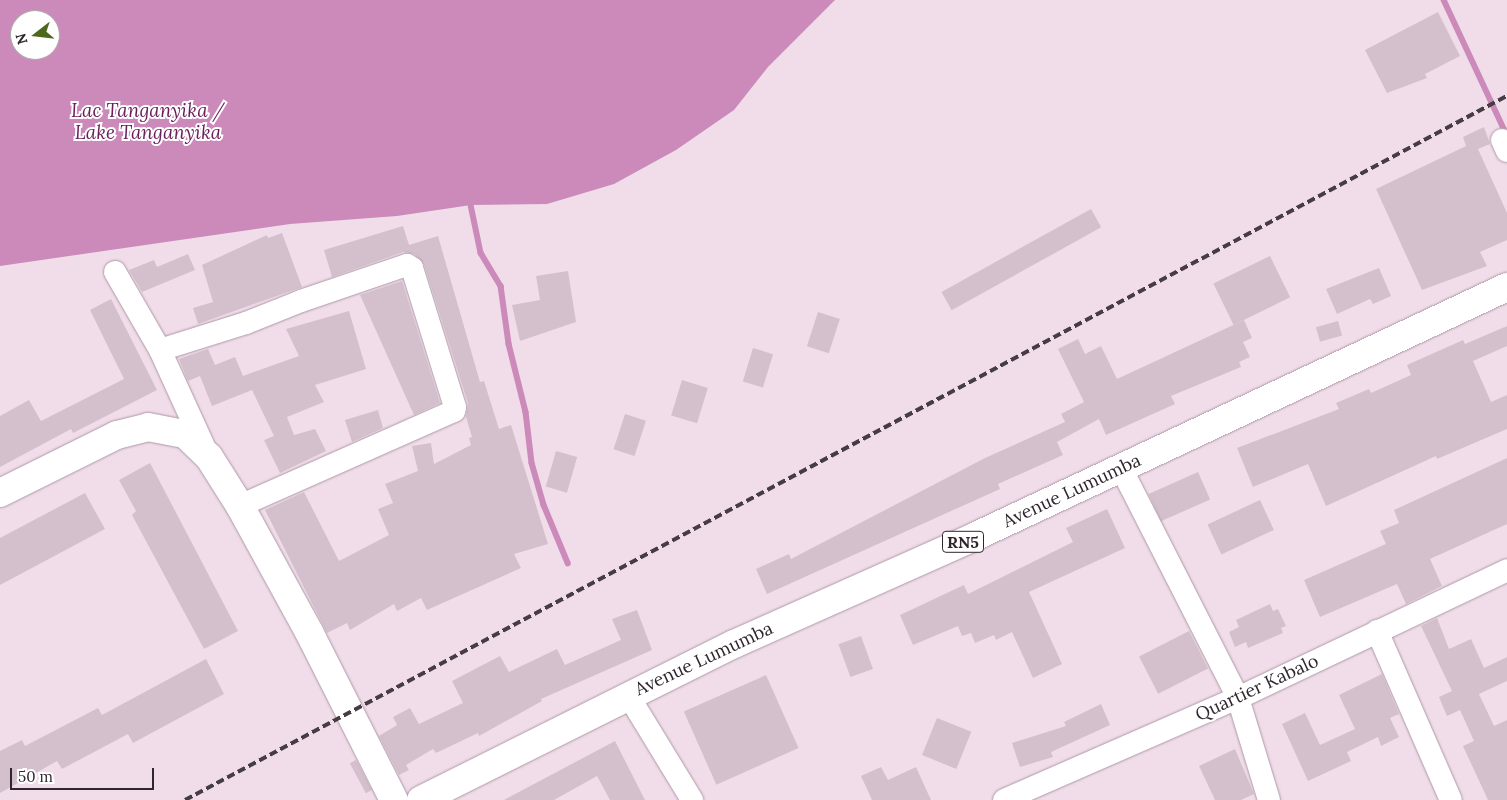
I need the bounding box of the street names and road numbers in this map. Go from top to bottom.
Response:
street label: Avenue Lumumba [1000,450,1144,532]
road number: RN5 [942,528,984,556]
street label: Avenue Lumumba [632,618,776,700]
street label: Quartier Kabalo [1192,650,1322,726]

